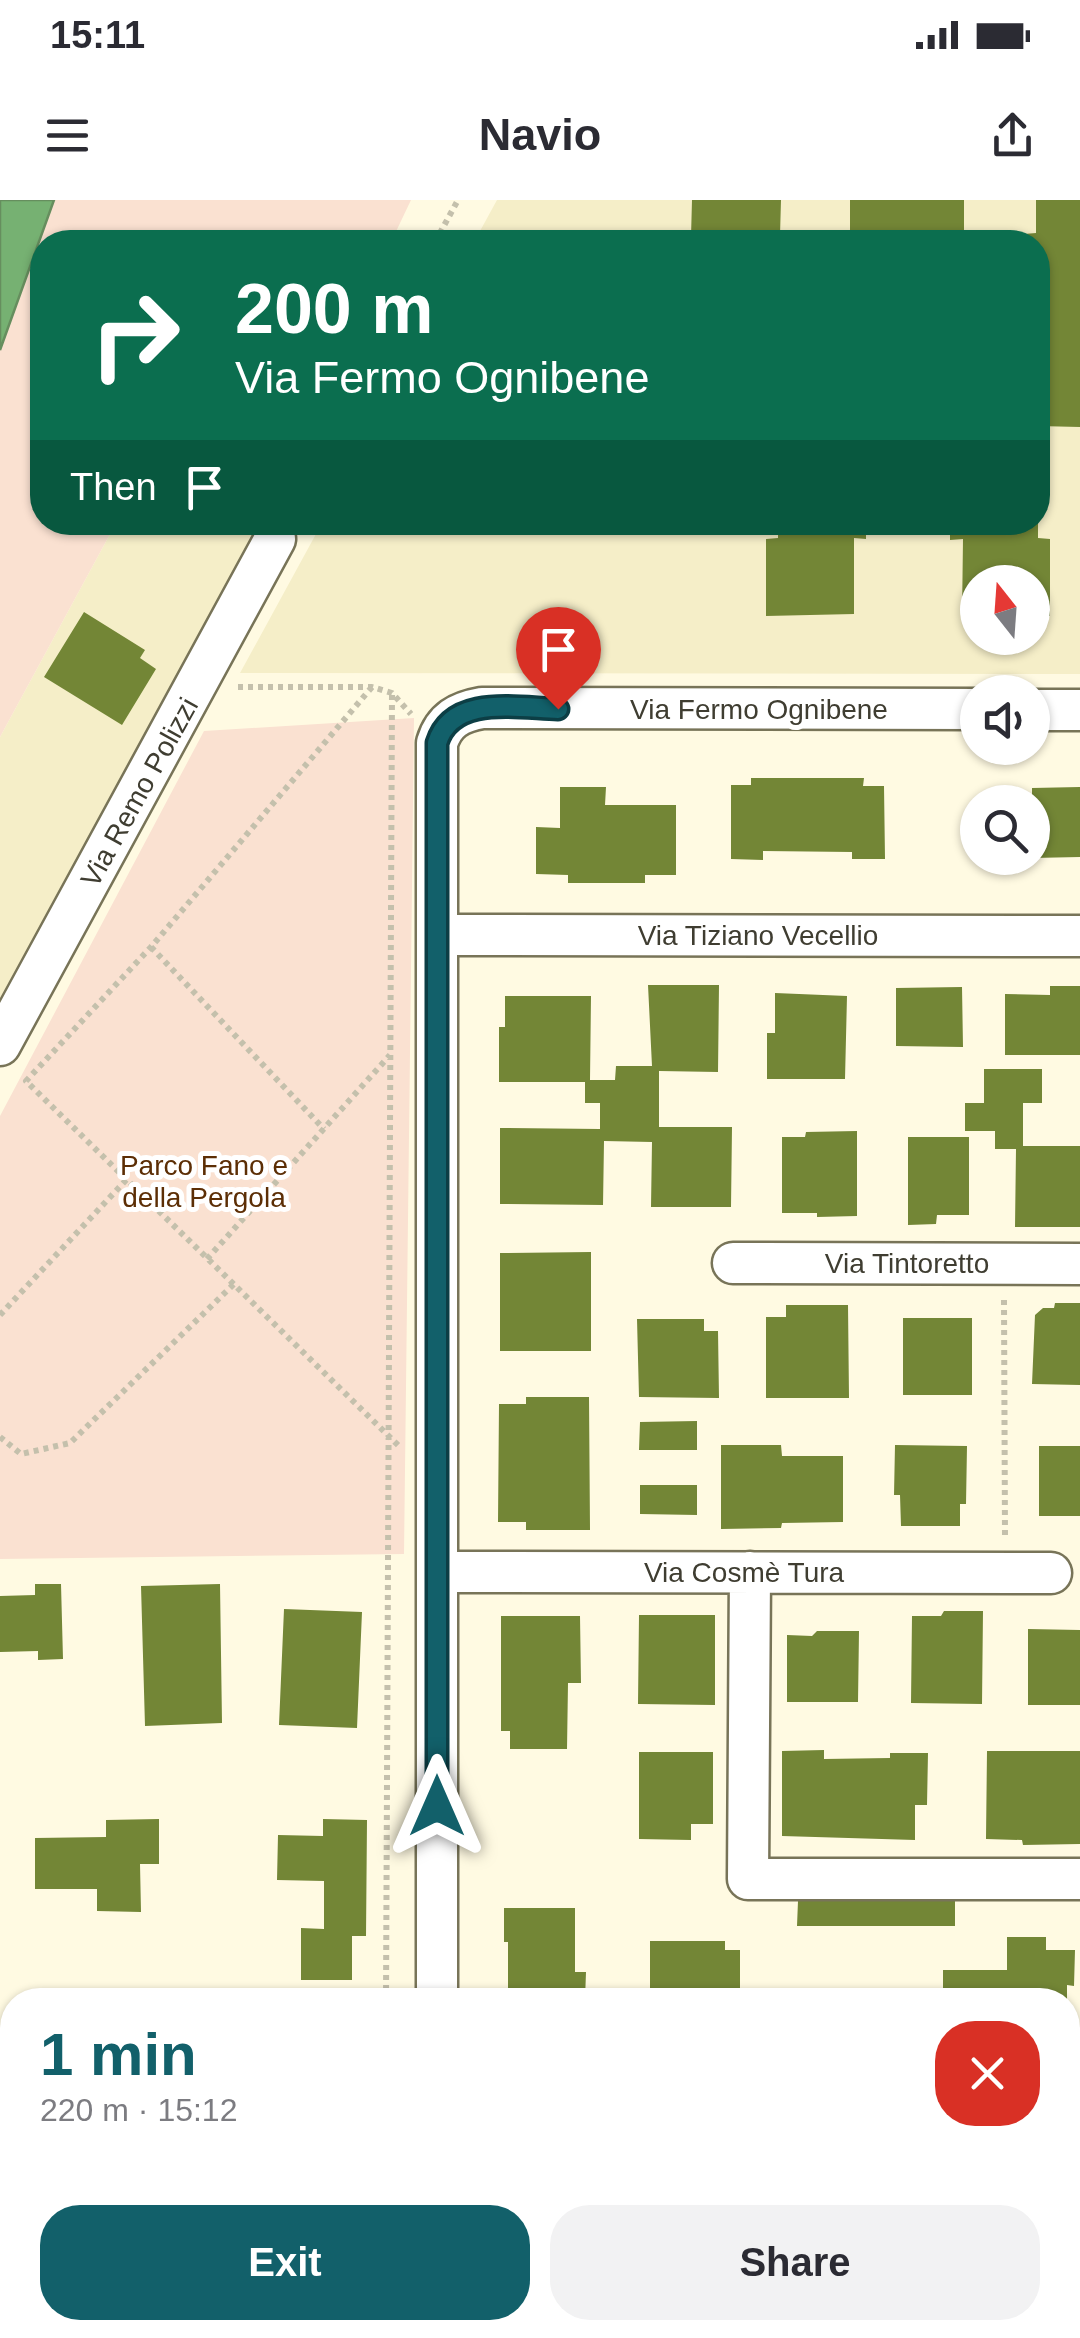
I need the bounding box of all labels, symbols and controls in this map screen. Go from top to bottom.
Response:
text: 15:11 [50,14,145,56]
icon: menu [40,108,95,163]
icon: share [985,108,1040,163]
text: Navio [479,109,601,160]
icon: right [70,270,200,400]
text: 200 m [235,270,433,348]
text: Via Fermo Ognibene [235,352,649,403]
icon: arrive [177,460,232,515]
text: Then [70,466,157,508]
north arrow [960,565,1050,655]
map controls [960,565,1050,875]
pin [516,607,601,710]
icon: arrive [531,622,586,677]
button: sound [960,675,1050,765]
street label: Via Remo Polizzi [75,692,204,892]
street label: Via Fermo Ognibene [630,694,888,725]
button: search [960,785,1050,875]
street label: Via Tiziano Vecellio [638,920,878,951]
park label: Parco Fano e della Pergola [120,1150,288,1213]
street label: Via Tintoretto [825,1248,989,1279]
street label: Via Cosmè Tura [644,1557,845,1588]
position arrow [385,1754,489,1858]
text: 1 min [40,2021,197,2088]
button: close [935,2021,1040,2126]
text: 220 m · 15:12 [40,2092,237,2128]
button: Exit [40,2205,530,2320]
button: Share [550,2205,1040,2320]

